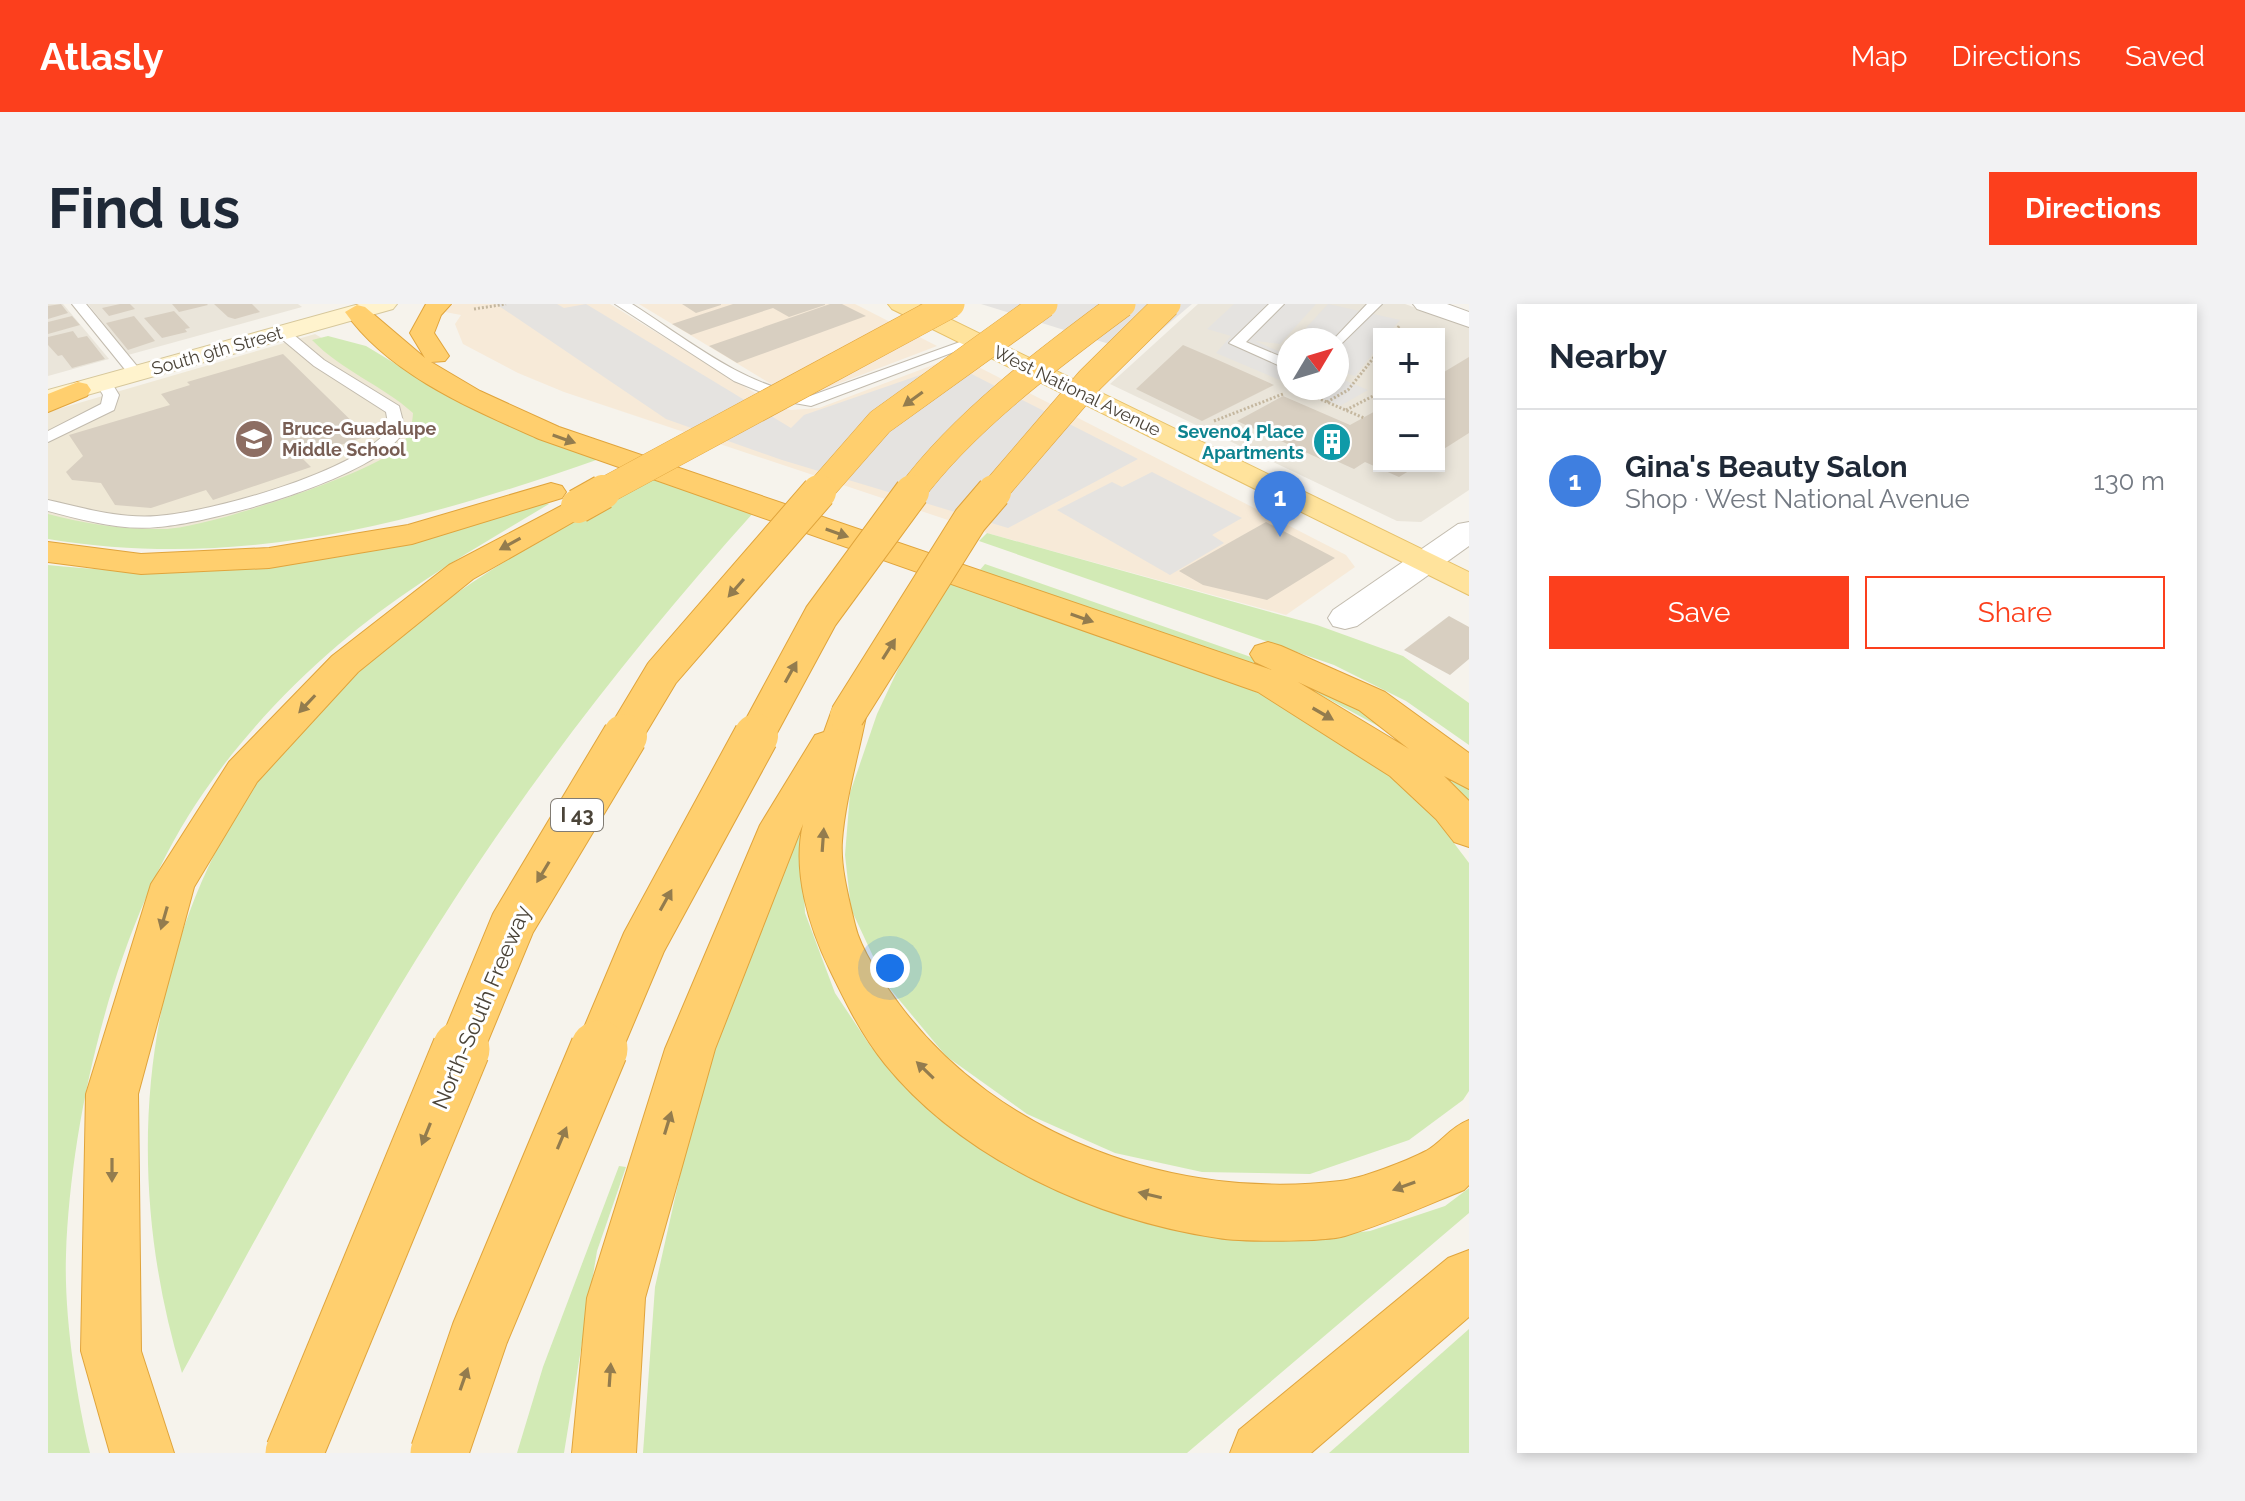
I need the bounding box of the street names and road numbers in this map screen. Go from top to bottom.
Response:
street label: South 9th Street [149,322,285,379]
street label: West National Avenue [990,341,1165,440]
road number: I 43 [551,799,603,831]
street label: North-South Freeway [426,901,536,1113]

